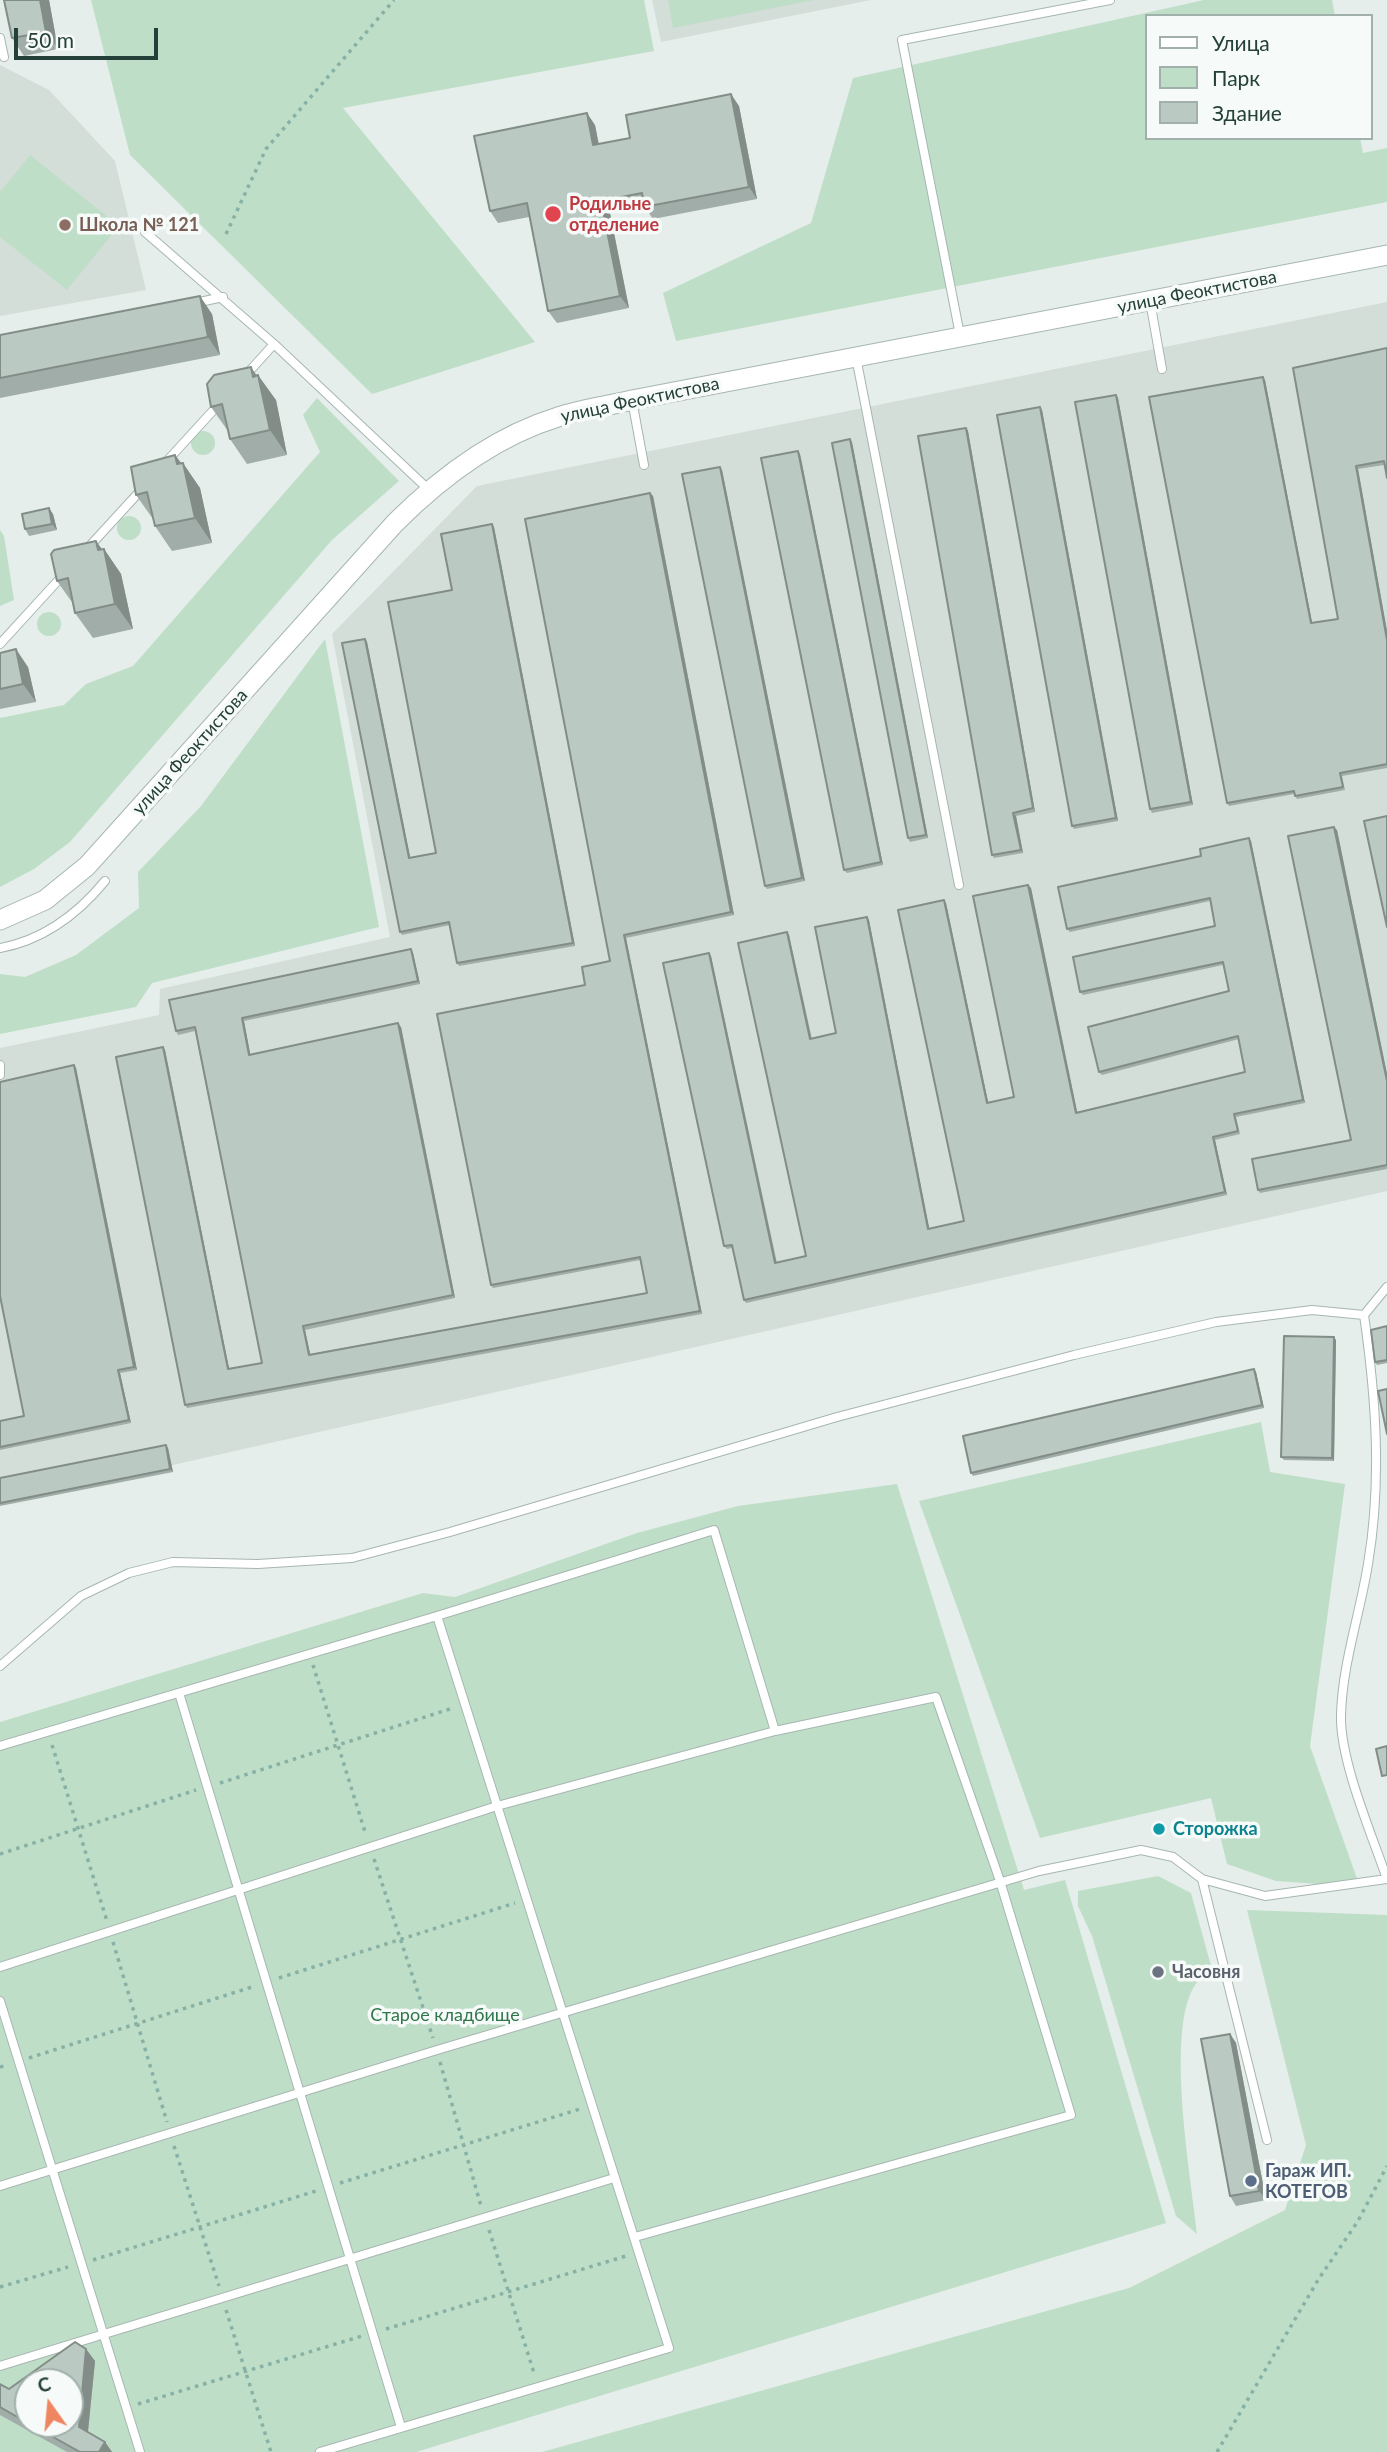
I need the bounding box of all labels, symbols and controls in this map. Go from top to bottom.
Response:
scale bar [18,14,161,58]
legend [1146,14,1373,140]
text: 50 m [27,27,74,52]
text: Улица [1212,30,1270,55]
text: Парк [1212,65,1260,90]
text: Здание [1212,100,1282,125]
place label: Родильне отделение [569,193,659,235]
marker: Родильне отделение [543,204,563,224]
place label: Школа № 121 [79,214,199,236]
marker: Школа № 121 [57,217,73,233]
street label: улица Феоктистова [1116,266,1278,318]
street label: улица Феоктистова [559,373,721,427]
street label: улица Феоктистова [128,685,252,819]
place label: Сторожка [1173,1818,1258,1840]
marker: Сторожка [1151,1821,1167,1837]
place label: Часовня [1172,1961,1240,1983]
marker: Часовня [1150,1964,1166,1980]
park label: Старое кладбище [370,2004,520,2026]
place label: Гараж ИП. КОТЕГОВ [1265,2160,1351,2202]
marker: Гараж ИП. КОТЕГОВ [1243,2173,1259,2189]
north arrow [14,2368,84,2438]
text: С [35,2371,53,2397]

